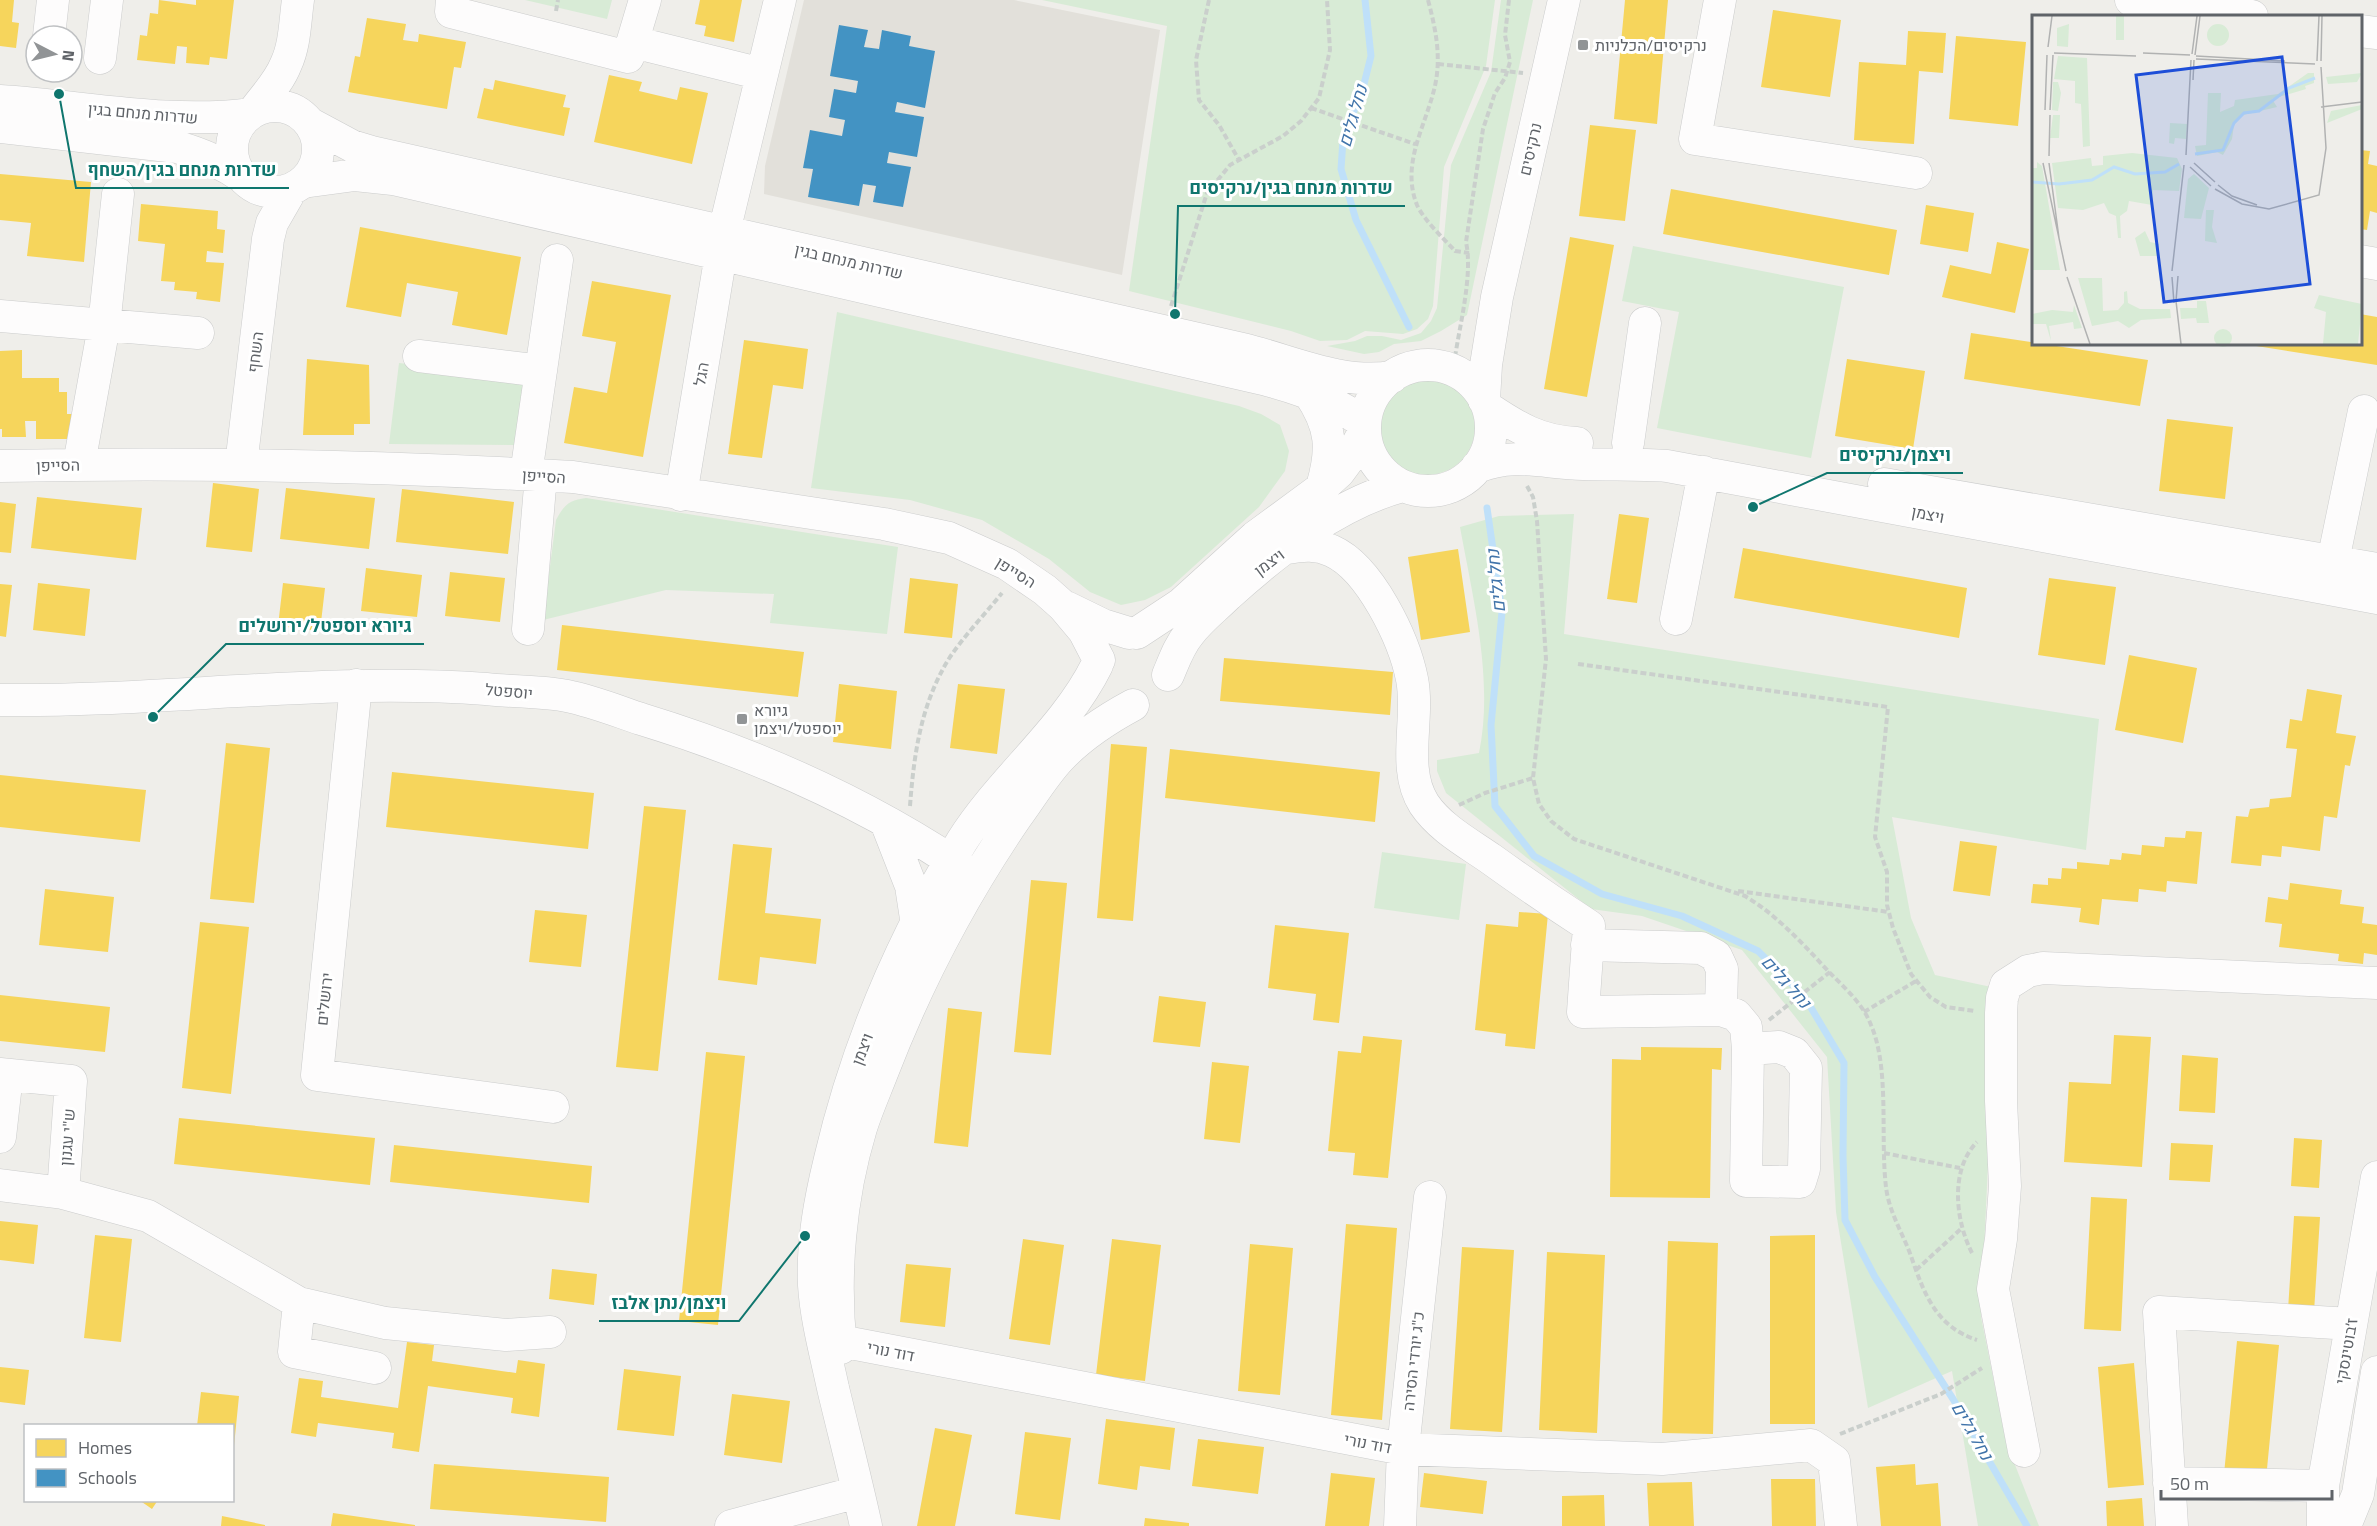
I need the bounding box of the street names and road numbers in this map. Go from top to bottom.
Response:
street label: שדרות מנחם בגין [87,96,199,130]
street label: נרקיסים [1512,120,1548,178]
street label: שדרות מנחם בגין [792,237,906,285]
street label: השחף [241,330,269,374]
street label: הגל [687,360,715,388]
street label: הסייפן [36,453,80,477]
street label: הסייפן [521,462,567,490]
street label: ויצמן [1909,499,1947,529]
street label: ויצמן [1249,542,1289,582]
street label: הסייפן [991,550,1041,594]
street label: יוספטל [484,677,534,705]
street label: ירושלים [309,971,339,1027]
street label: ויצמן [845,1029,879,1069]
street label: ש"י עגנון [53,1107,81,1167]
street label: כ"ג יורדי הסירה [1396,1310,1430,1412]
street label: ז׳בוטינסקי [2328,1316,2364,1386]
street label: דוד נורי [865,1335,917,1367]
street label: דוד נורי [1342,1427,1394,1459]

